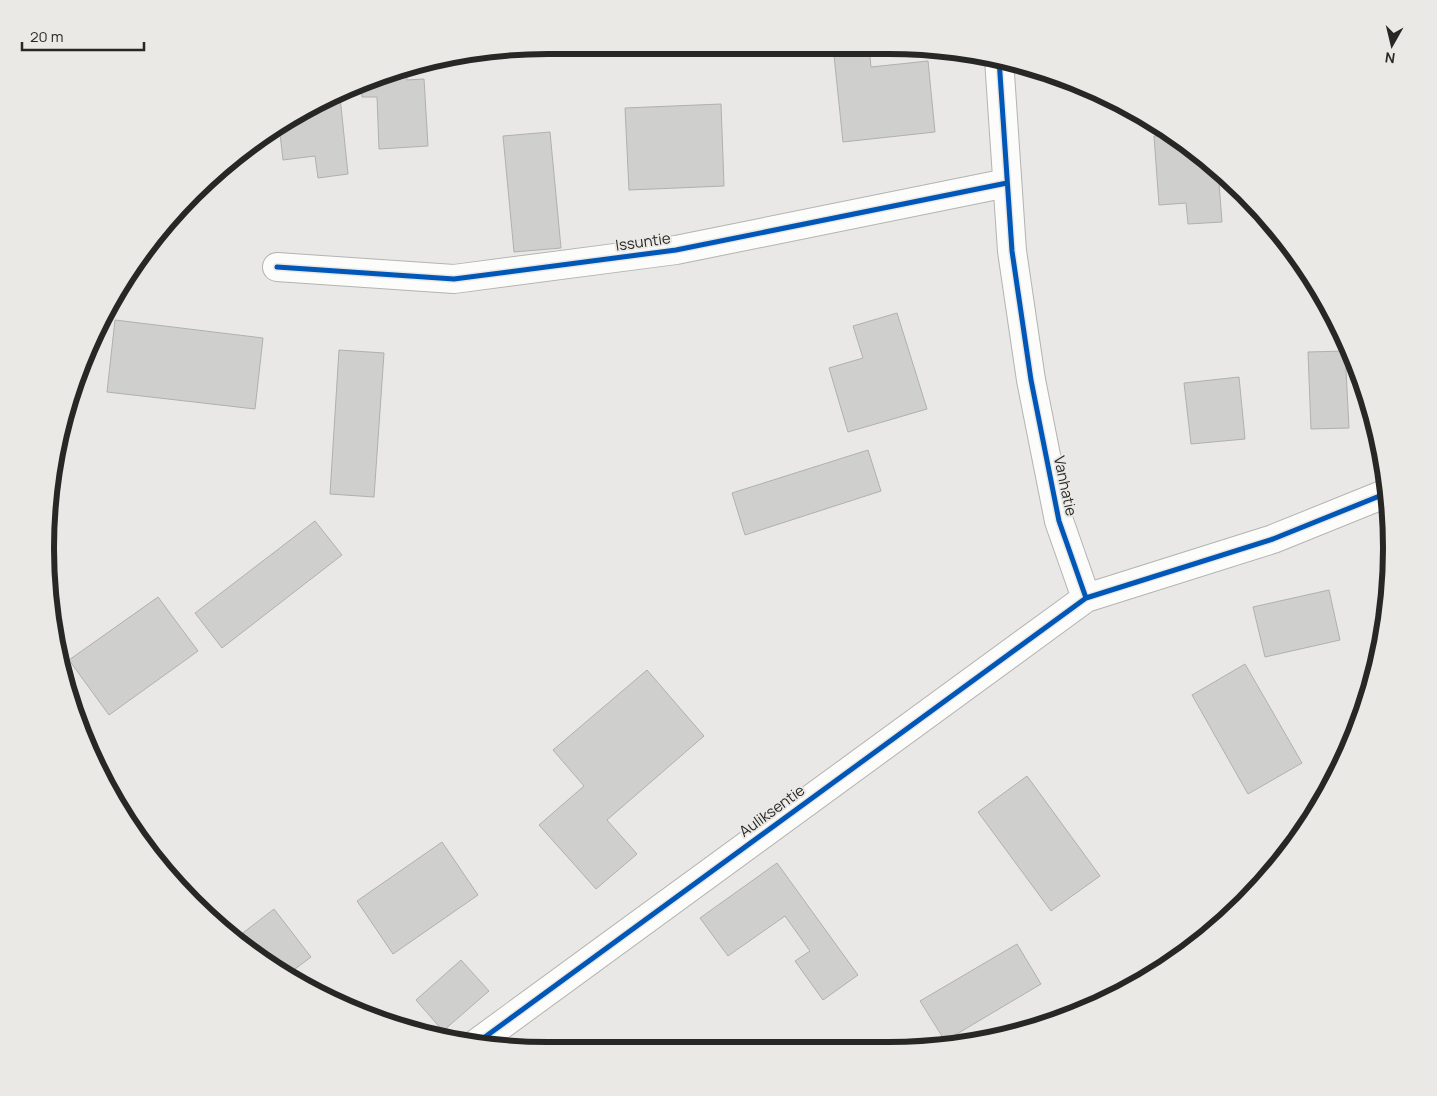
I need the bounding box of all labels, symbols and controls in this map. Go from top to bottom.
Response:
scale bar [22,20,145,52]
north arrow [1367,20,1417,70]
text: 20 m [30,26,63,47]
text: N [1384,48,1396,68]
street label: Issuntie [614,227,672,256]
street label: Vanhatie [1049,454,1082,518]
street label: Auliksentie [735,780,809,842]

